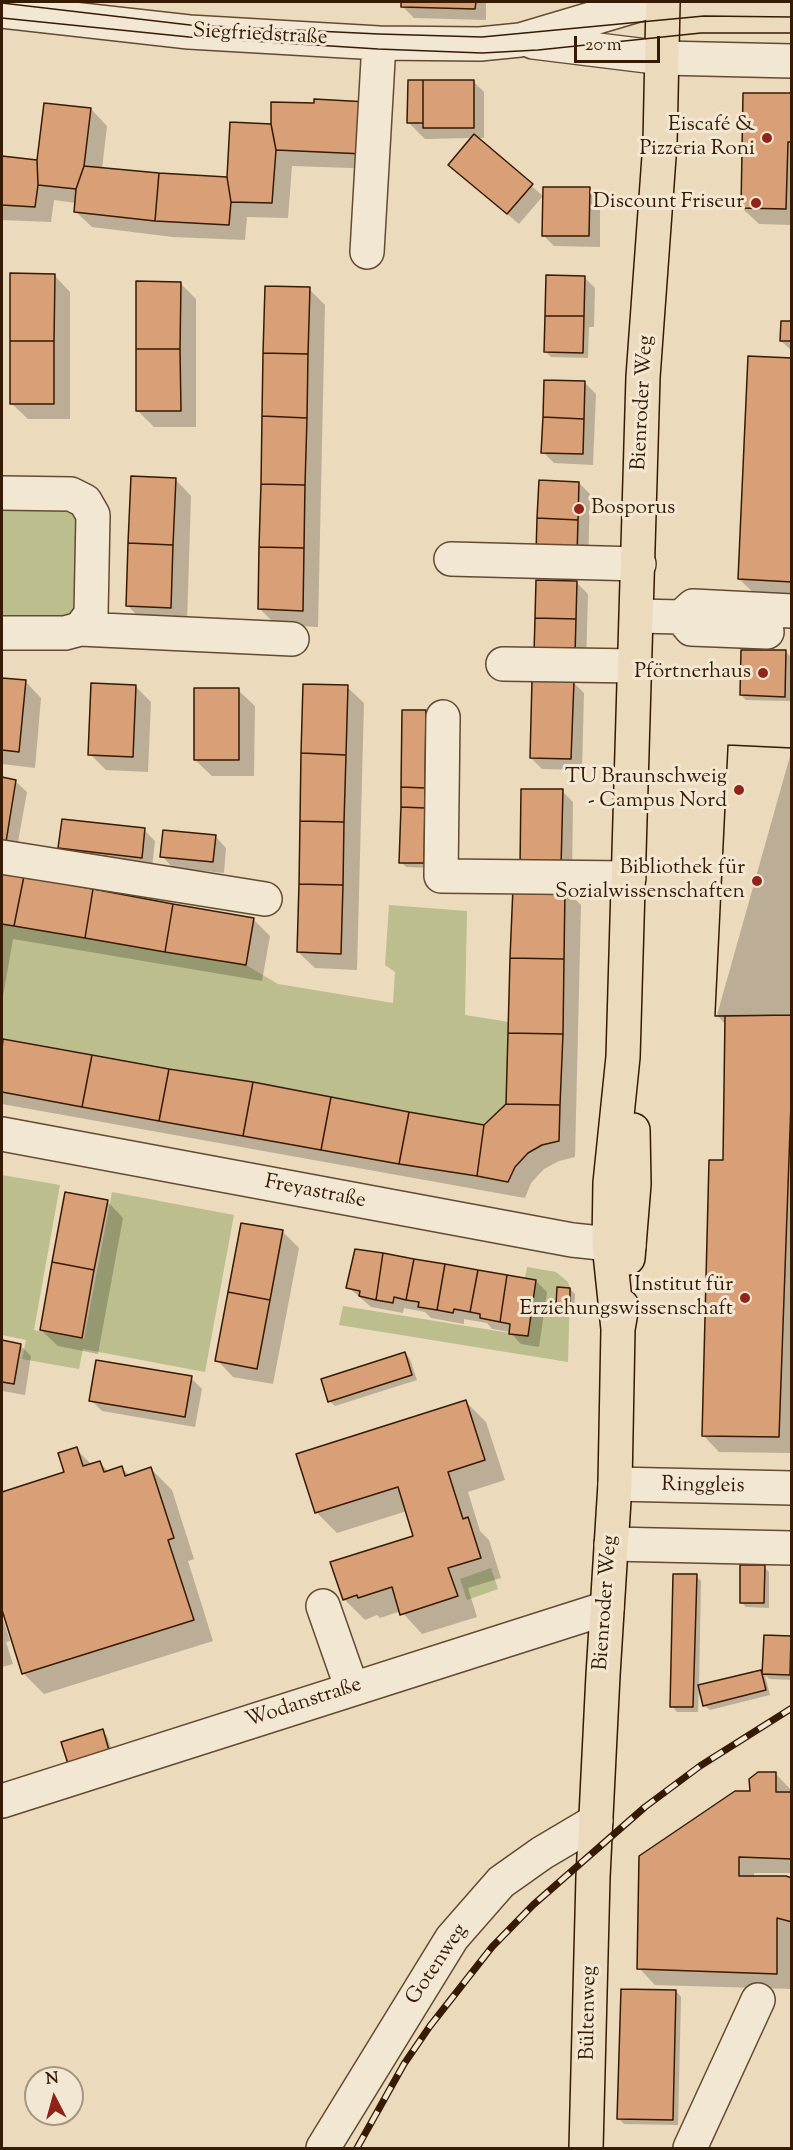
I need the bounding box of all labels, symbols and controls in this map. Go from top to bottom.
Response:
street label: Siegfriedstraße [192,20,328,52]
scale bar [577,24,662,62]
text: 20 m [585,33,622,59]
place label: Eiscafé & Pizzeria Roni [640,113,755,163]
marker: Eiscafé & Pizzeria Roni [760,131,774,145]
place label: Discount Friseur [593,190,744,216]
marker: Discount Friseur [749,196,763,210]
street label: Bienroder Weg [628,335,660,471]
place label: Bosporus [591,496,675,522]
marker: Bosporus [572,502,586,516]
place label: Pförtnerhaus [634,660,751,686]
marker: Pförtnerhaus [756,666,770,680]
place label: TU Braunschweig - Campus Nord [565,765,727,815]
marker: TU Braunschweig - Campus Nord [732,783,746,797]
place label: Bibliothek für Sozialwissenschaften [555,856,745,906]
marker: Bibliothek für Sozialwissenschaften [750,874,764,888]
street label: Freyastraße [262,1171,368,1215]
place label: Institut für Erziehungswissenschaft [520,1273,733,1323]
marker: Institut für Erziehungswissenschaft [738,1291,752,1305]
street label: Ringgleis [661,1474,745,1500]
street label: Bienroder Weg [590,1535,624,1671]
street label: Wodanstraße [243,1673,365,1735]
street label: Gotenweg [402,1920,474,2010]
street label: Bültenweg [577,1965,603,2061]
north arrow [24,2066,84,2126]
text: N [45,2067,60,2092]

